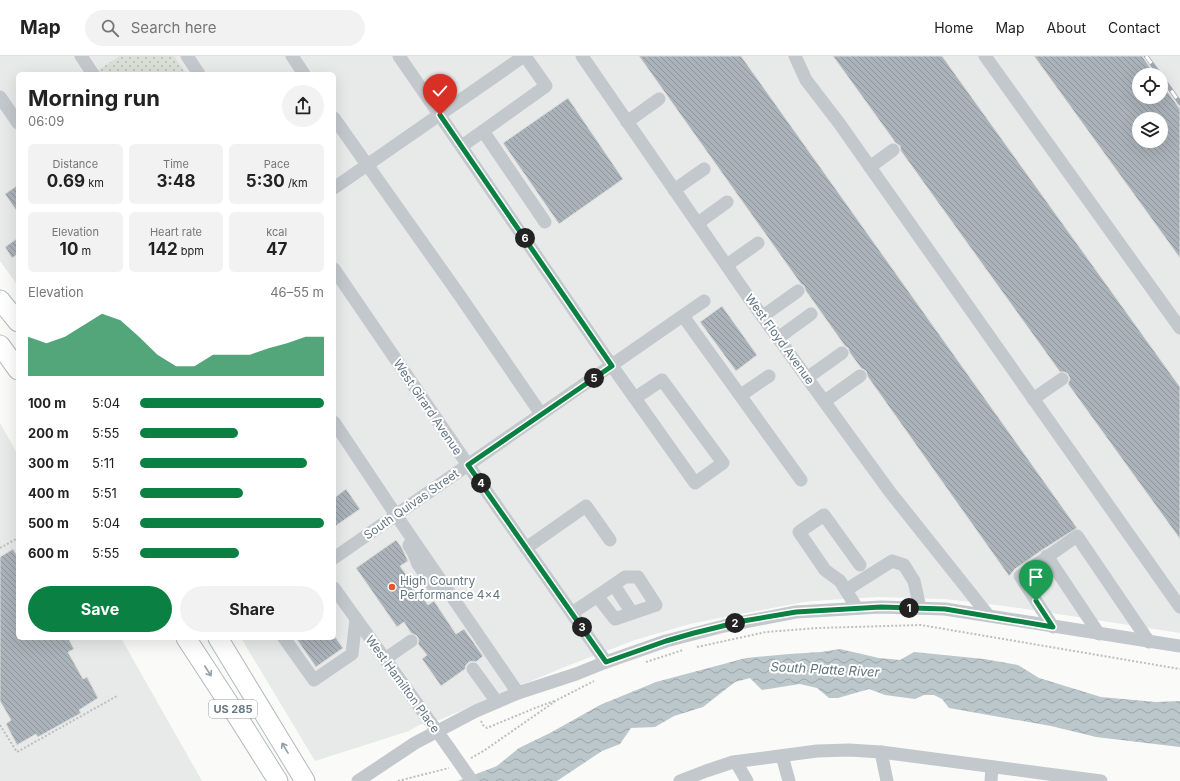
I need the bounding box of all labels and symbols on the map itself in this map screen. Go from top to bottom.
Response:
pin [423,74,457,115]
pin: 6 [515,228,535,248]
street label: West Floyd Avenue [742,291,818,387]
street label: West Girard Avenue [390,356,466,458]
pin: 5 [584,368,604,388]
street label: South Quivas Street [361,466,461,542]
pin: 4 [471,473,491,493]
pin [1019,560,1053,601]
place label: High Country Performance 4x4 [400,573,501,602]
marker: High Country Performance 4x4 [387,582,397,592]
pin: 1 [899,598,919,618]
pin: 2 [725,613,745,633]
pin: 3 [572,617,592,637]
street label: West Hamilton Place [363,632,443,736]
water label: South Platte River [770,658,881,680]
one-way arrow [204,665,212,677]
road number: US 285 [209,700,257,718]
one-way arrow [280,742,288,754]

